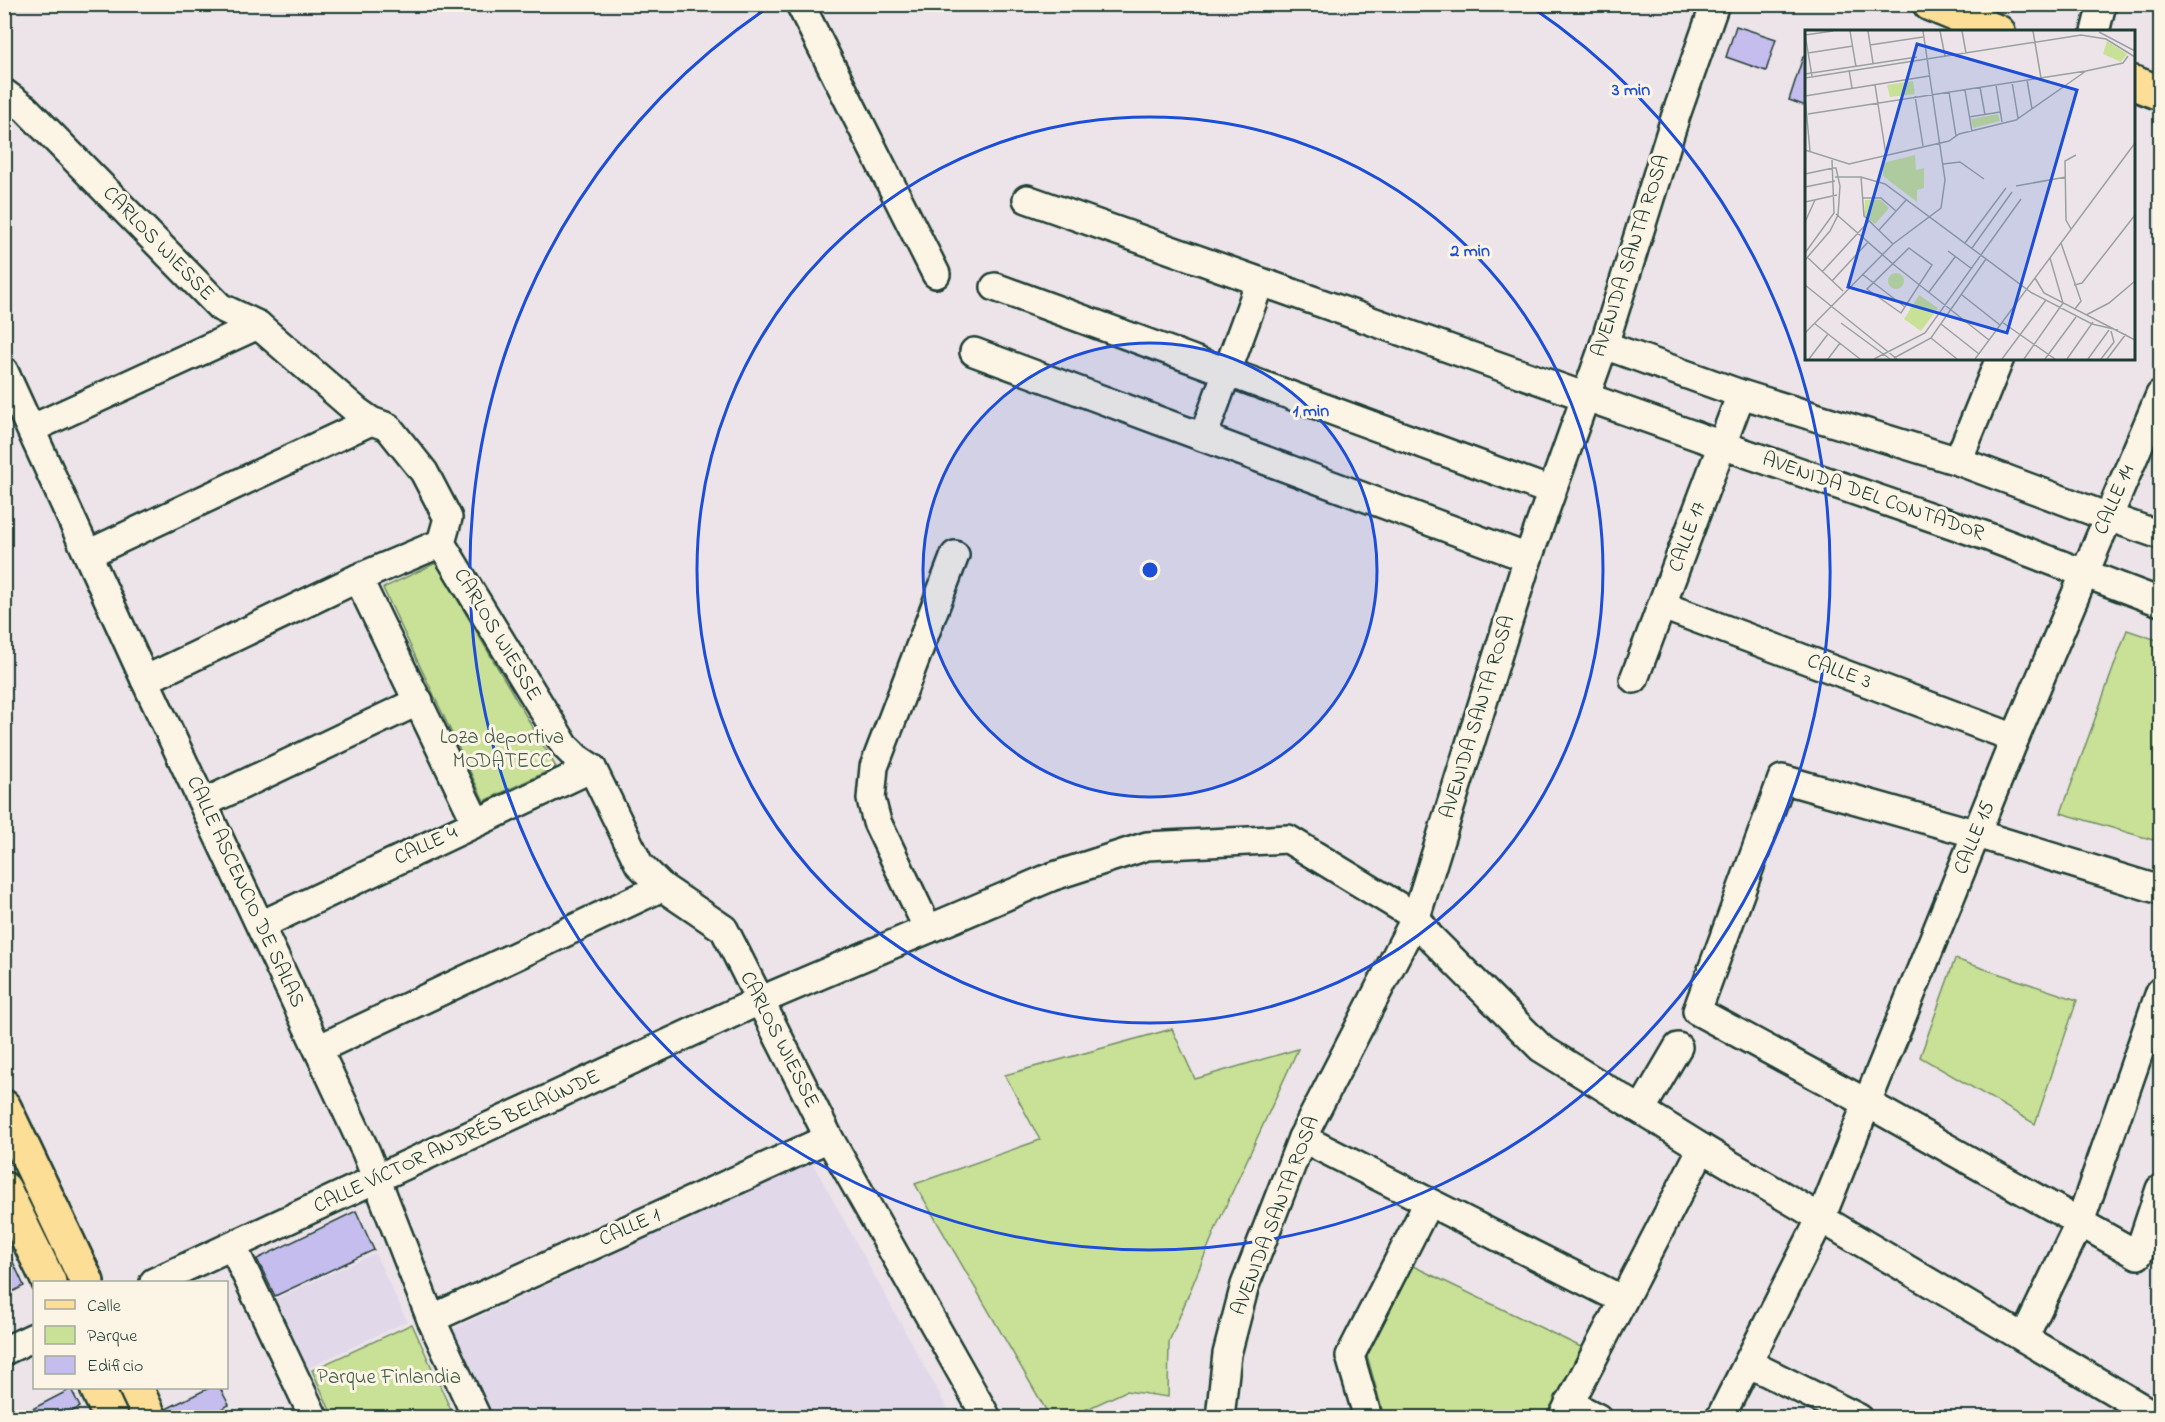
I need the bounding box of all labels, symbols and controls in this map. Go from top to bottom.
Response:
inset map [1805,30,2135,360]
text: 3 min [1611,78,1650,104]
street label: AVENIDA SANTA ROSA [1584,151,1678,361]
street label: CARLOS WIESSE [95,180,221,308]
text: 2 min [1449,239,1490,265]
text: 1 min [1293,399,1329,425]
street label: AVENIDA DEL CONTADOR [1758,445,1988,549]
street label: CALLE 14 [2087,460,2143,540]
street label: CALLE 17 [1661,497,1715,577]
centre of rings [1140,560,1160,580]
street label: CARLOS WIESSE [446,563,548,707]
street label: AVENIDA SANTA ROSA [1433,612,1523,822]
street label: CALLE 3 [1803,647,1875,697]
park label: Loza deportiva MODATECC [440,723,564,777]
street label: CALLE ASCENCIO DE SALAS [178,771,312,1013]
street label: CALLE 15 [1947,797,2003,879]
street label: CALLE 4 [389,818,463,874]
street label: CARLOS WIESSE [732,966,826,1114]
street label: CALLE VÍCTOR ANDRÉS BELAÚNDE [309,1062,605,1222]
street label: AVENIDA SANTA ROSA [1224,1112,1328,1320]
street label: CALLE 1 [594,1201,666,1255]
legend [33,1281,228,1389]
text: Calle [87,1294,122,1320]
text: Parque [87,1324,138,1350]
text: Edificio [87,1354,143,1380]
park label: Parque Finlandia [317,1363,461,1393]

